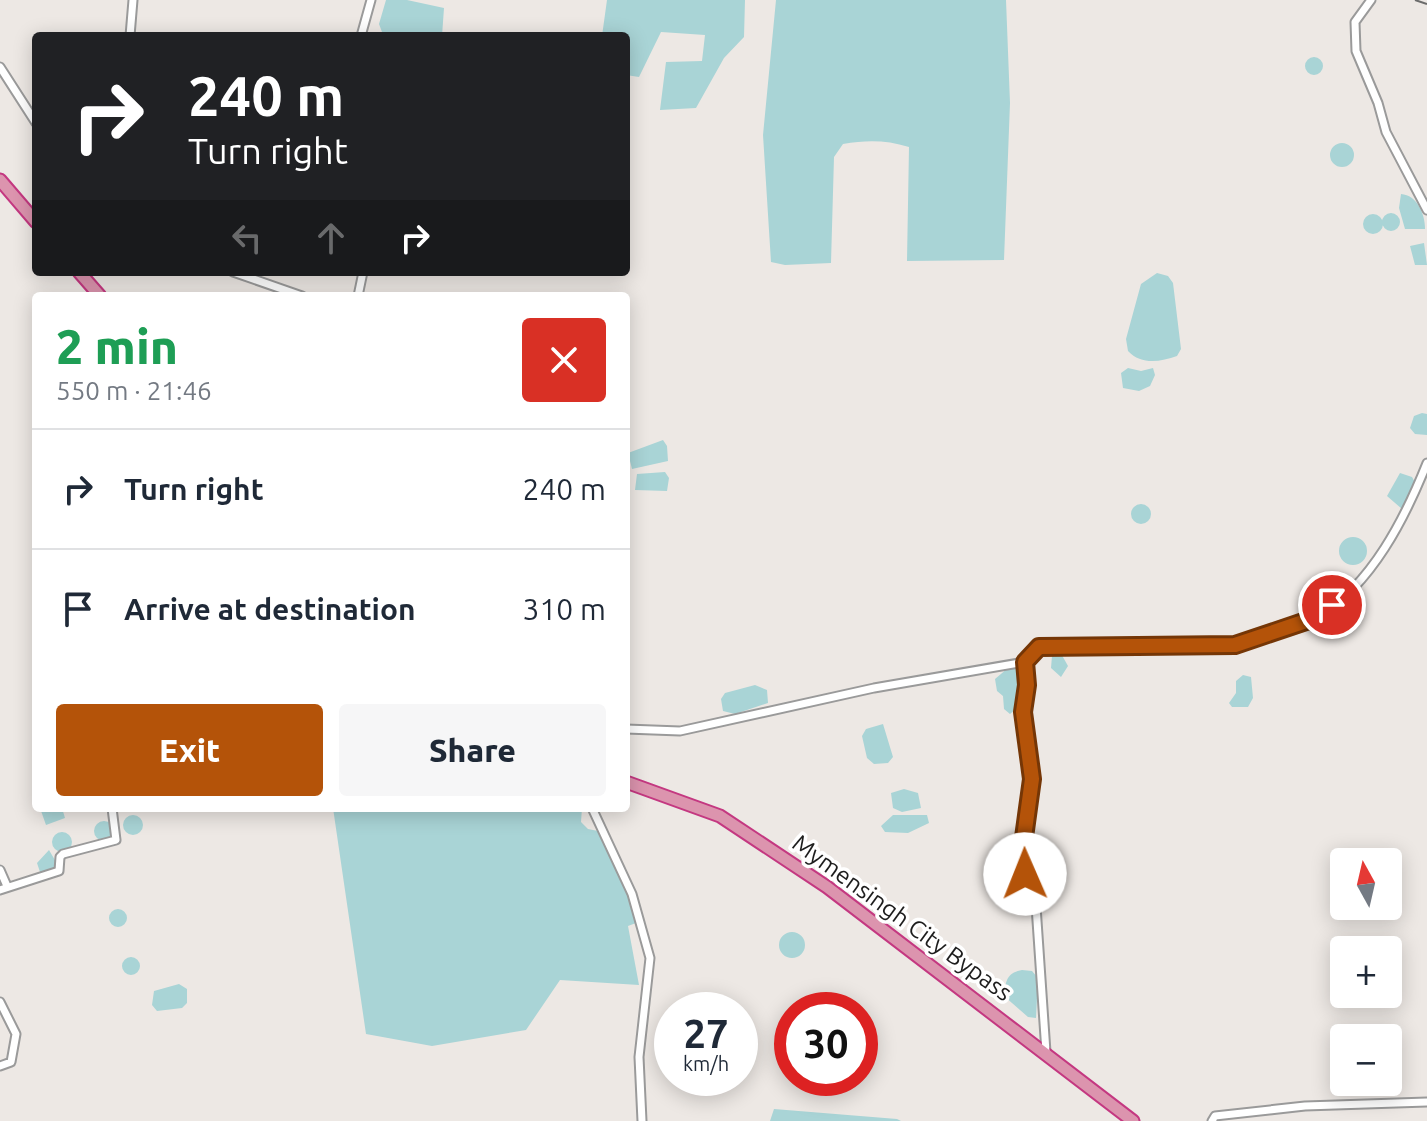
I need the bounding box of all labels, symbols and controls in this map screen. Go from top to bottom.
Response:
icon: right [56,64,160,168]
text: 240 m [188,64,344,127]
text: Turn right [188,130,348,171]
icon: left [225,216,269,260]
icon: ahead [309,216,353,260]
icon: right [393,216,437,260]
button: close [522,318,606,402]
text: 2 min [56,319,178,373]
text: 550 m · 21:46 [56,376,212,405]
icon: right [56,467,100,511]
text: Turn right [124,472,264,506]
text: 240 m [522,472,606,506]
pin [1298,571,1366,639]
icon: arrive [1310,583,1354,627]
icon: arrive [56,587,100,631]
text: Arrive at destination [124,592,416,626]
text: 310 m [522,592,606,626]
button: Exit [56,704,323,796]
button: Share [339,704,606,796]
street label: Mymensingh City Bypass [788,829,1017,1006]
position arrow [983,832,1067,916]
north arrow [1330,848,1402,920]
map controls [1330,848,1402,1096]
button: + [1330,936,1402,1008]
speed limit sign: 30 [774,992,878,1096]
text: 27 [683,1011,729,1056]
button: − [1330,1024,1402,1096]
text: km/h [683,1052,729,1075]

